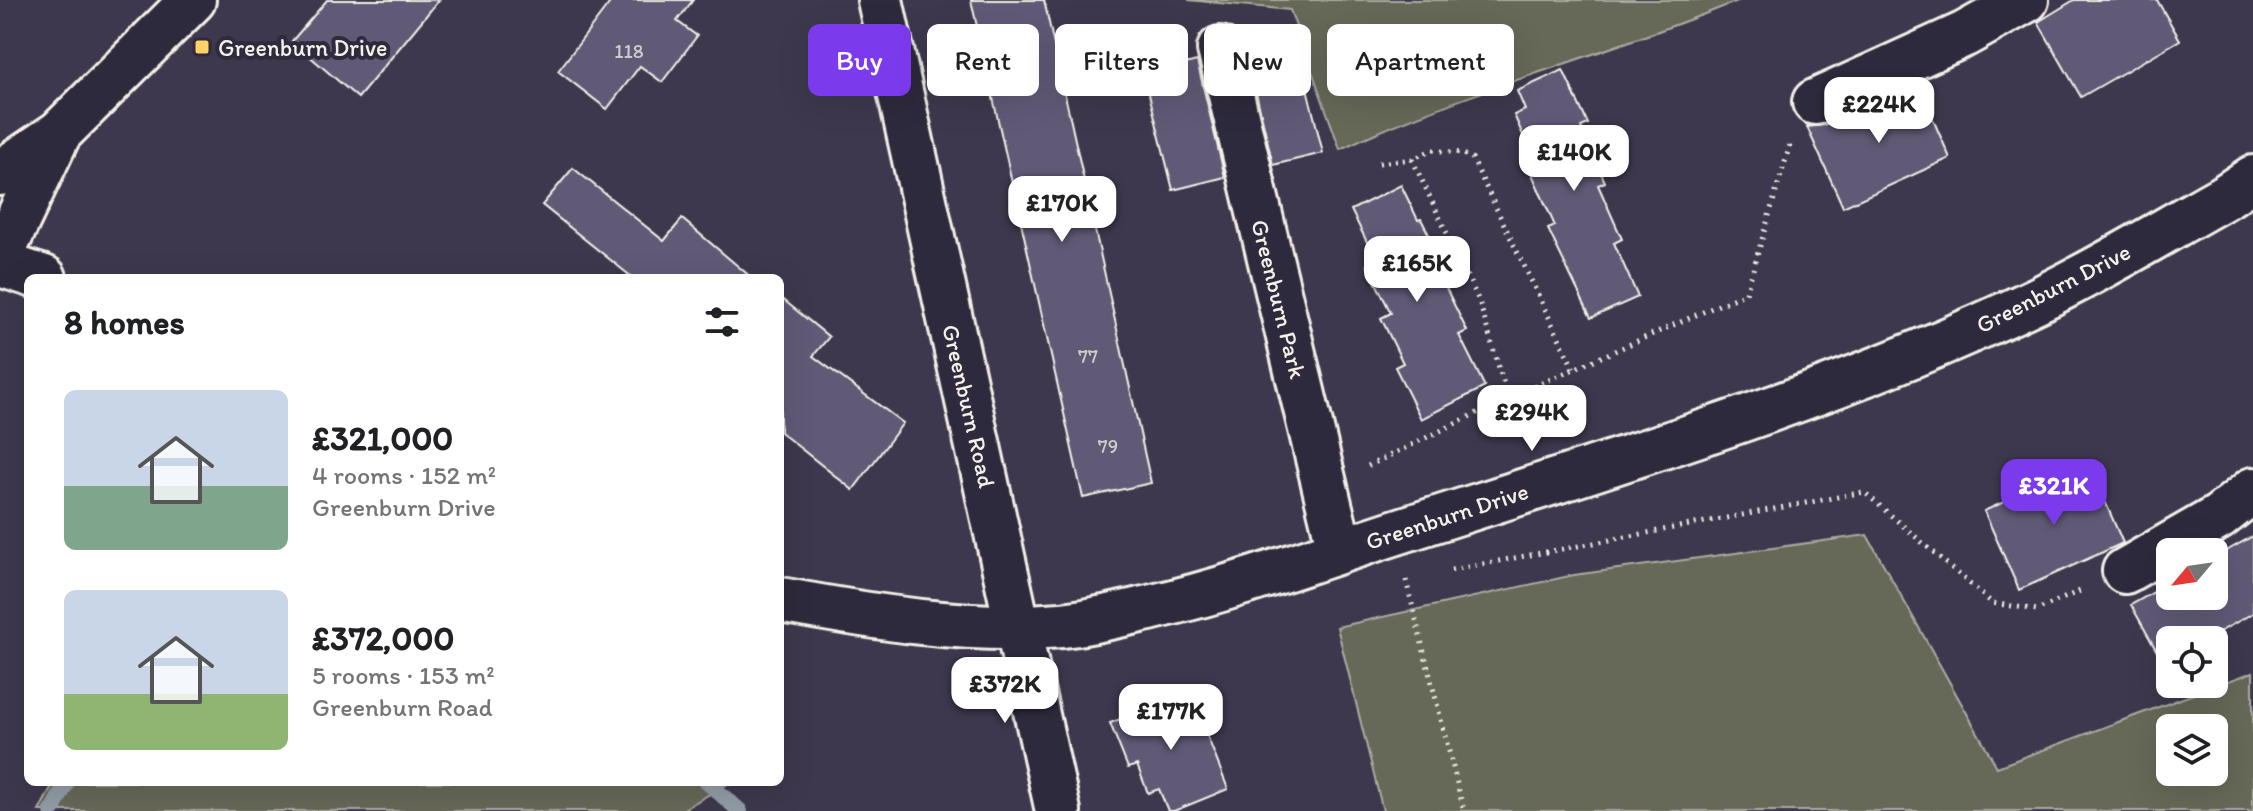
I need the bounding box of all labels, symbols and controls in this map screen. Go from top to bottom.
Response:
chip: Buy [808,24,911,96]
chip: Rent [927,24,1039,96]
chip: Filters [1055,24,1188,96]
chip: New [1204,24,1311,96]
chip: Apartment [1327,24,1514,96]
place label: Greenburn Drive [218,33,387,62]
marker: Greenburn Drive [193,38,211,56]
house number: 118 [614,39,644,63]
pin: £224K [1823,77,1935,145]
text: £224K [1842,87,1916,119]
pin: £140K [1518,125,1630,193]
text: £140K [1537,135,1611,167]
pin: £170K [1006,176,1118,244]
text: £170K [1026,186,1098,218]
street label: Greenburn Park [1245,217,1313,382]
pin: £165K [1361,236,1473,304]
street label: Greenburn Drive [1971,237,2135,339]
text: £165K [1382,246,1452,278]
icon: filters [700,300,744,344]
text: 8 homes [64,302,185,343]
street label: Greenburn Road [936,321,1002,491]
house number: 77 [1078,344,1098,368]
pin: £294K [1476,385,1588,453]
text: £294K [1495,395,1569,427]
text: £321,000 [312,418,453,459]
icon: home [128,422,224,518]
house number: 79 [1098,434,1118,458]
text: 4 rooms · 152 m² [312,459,496,491]
pin: £321K [1998,459,2110,527]
text: £321K [2019,469,2089,501]
street label: Greenburn Drive [1362,476,1532,556]
text: Greenburn Drive [312,491,496,523]
north arrow [2156,538,2228,610]
map controls [2156,538,2228,786]
text: £372,000 [312,618,454,659]
icon: home [128,622,224,718]
button: locate [2156,626,2228,698]
pin: £372K [949,657,1061,725]
text: 5 rooms · 153 m² [312,659,495,691]
text: £372K [969,667,1041,699]
pin: £177K [1115,684,1227,752]
text: Greenburn Road [312,691,493,723]
text: £177K [1137,694,1205,726]
button: layers [2156,714,2228,786]

